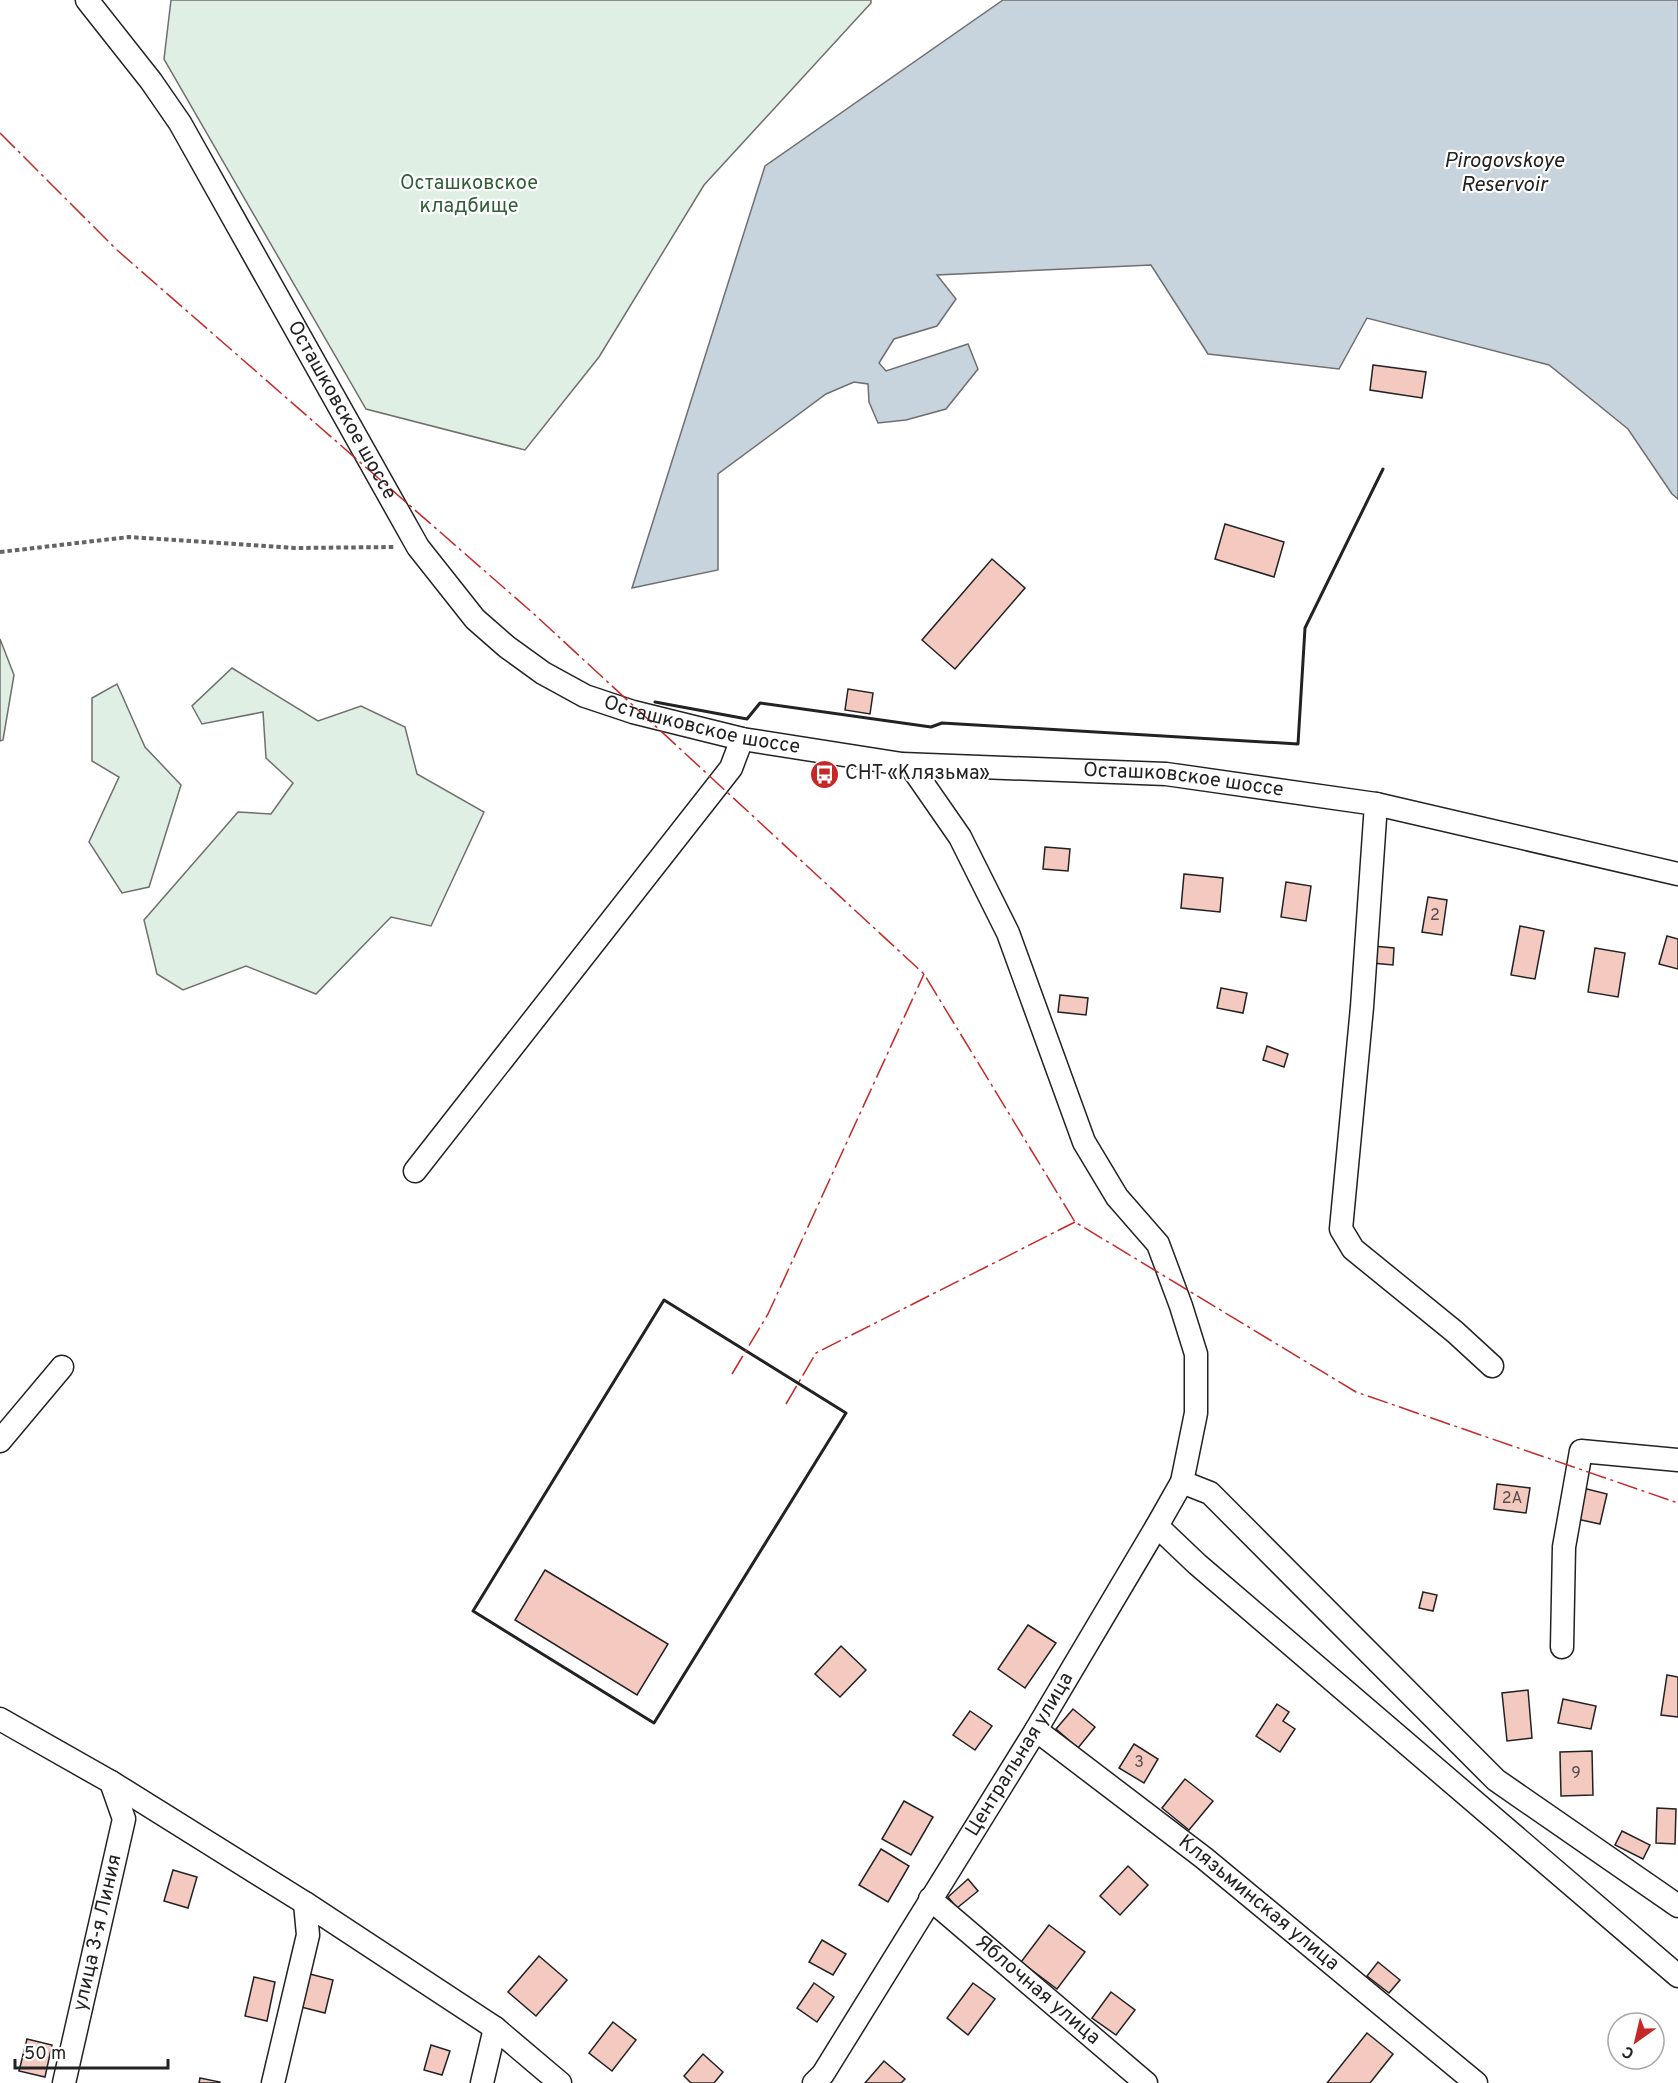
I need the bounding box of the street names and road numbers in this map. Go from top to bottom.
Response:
street label: Осташковское шоссе [281,316,402,505]
street label: Осташковское шоссе [600,690,802,761]
street label: Осташковское шоссе [1083,758,1285,804]
street label: Центральная улица [960,1668,1080,1842]
street label: Клязьминская улица [1173,1830,1344,1977]
street label: улица 3-я Линия [68,1852,129,2014]
street label: Яблочная улица [969,1930,1105,2051]

